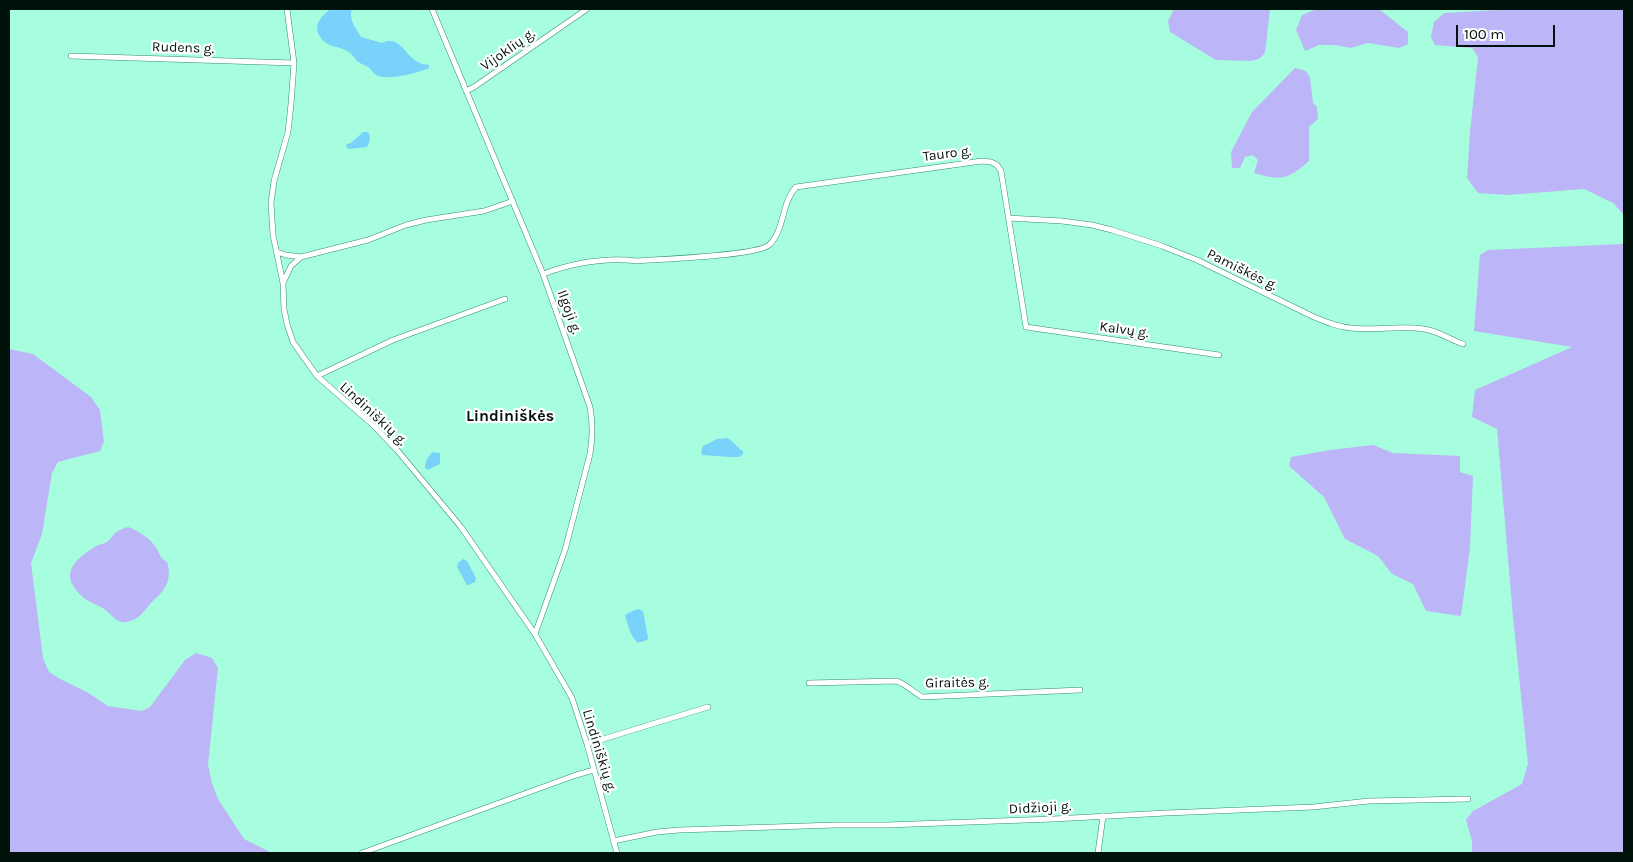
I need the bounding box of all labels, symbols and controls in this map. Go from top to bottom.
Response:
scale bar [1458,15,1557,47]
street label: Vijoklių g. [478,25,538,75]
text: 100 m [1464,25,1504,43]
street label: Rudens g. [152,39,214,57]
street label: Tauro g. [922,143,972,165]
street label: Pamiškės g. [1204,246,1280,294]
street label: Ilgoji g. [553,288,585,336]
street label: Kalvų g. [1098,318,1150,342]
street label: Lindiniškių g. [336,379,410,449]
district label: Lindiniškės [466,406,554,426]
street label: Giraitės g. [925,674,989,692]
street label: Lindiniškių g. [578,707,620,795]
street label: Didžioji g. [1008,798,1072,818]

